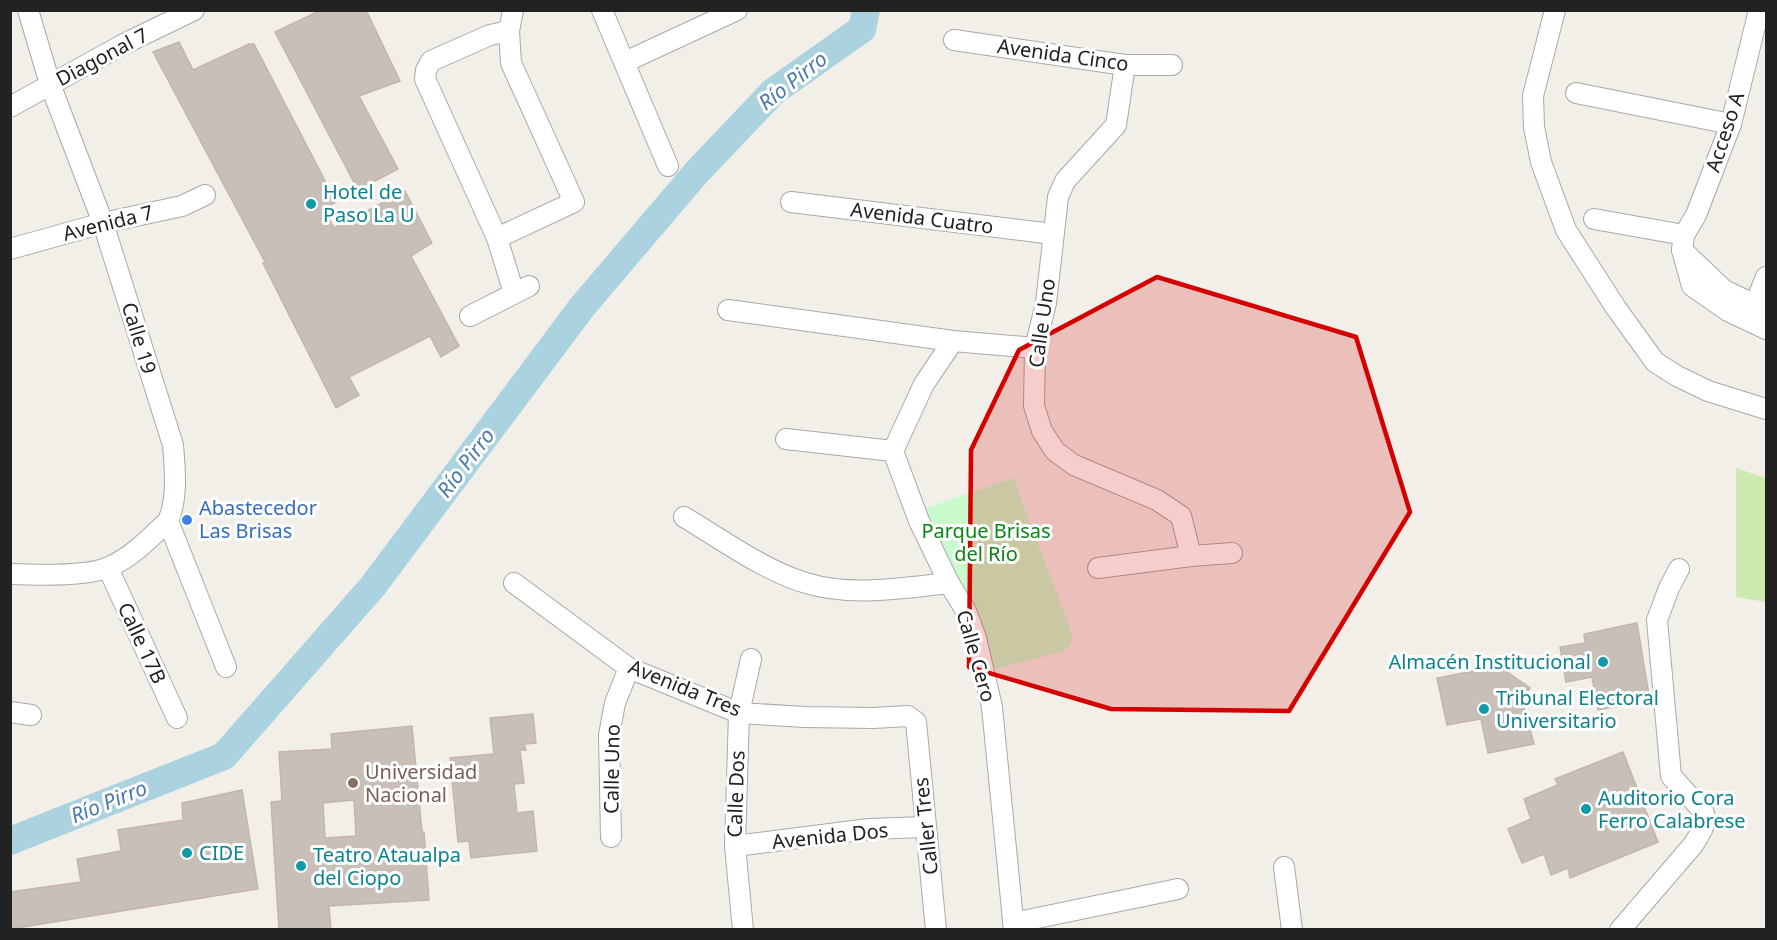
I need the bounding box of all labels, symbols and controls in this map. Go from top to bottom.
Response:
street label: Diagonal 7 [51,21,153,92]
street label: Avenida Cinco [996,32,1130,77]
water label: Río Pirro [752,44,833,116]
street label: Acceso A [1699,88,1750,175]
place label: Hotel de Paso La U [323,178,415,228]
street label: Avenida Cuatro [849,195,995,240]
marker: Hotel de Paso La U [304,197,318,211]
street label: Avenida 7 [60,198,156,247]
street label: Calle Uno [1022,277,1061,369]
street label: Calle 19 [116,299,163,377]
water label: Río Pirro [430,422,501,503]
place label: Abastecedor Las Brisas [199,494,317,544]
marker: Abastecedor Las Brisas [180,513,194,527]
park label: Parque Brisas del Río [921,517,1051,567]
street label: Calle 17B [112,598,173,688]
street label: Calle Cero [950,607,1002,705]
place label: Almacén Institucional [1388,648,1591,675]
street label: Avenida Tres [625,653,746,722]
marker: Almacén Institucional [1596,655,1610,669]
place label: Tribunal Electoral Universitario [1496,684,1659,734]
marker: Tribunal Electoral Universitario [1477,702,1491,716]
street label: Calle Uno [597,724,626,814]
street label: Calle Dos [720,750,751,838]
place label: Universidad Nacional [365,758,477,808]
water label: Río Pirro [66,773,151,829]
marker: Universidad Nacional [346,776,360,790]
street label: Caller Tres [907,776,944,876]
place label: Auditorio Cora Ferro Calabrese [1598,784,1746,834]
marker: Auditorio Cora Ferro Calabrese [1579,802,1593,816]
street label: Avenida Dos [770,816,889,855]
place label: CIDE [199,839,244,866]
place label: Teatro Ataualpa del Ciopo [313,841,461,891]
marker: CIDE [180,846,194,860]
marker: Teatro Ataualpa del Ciopo [294,859,308,873]

